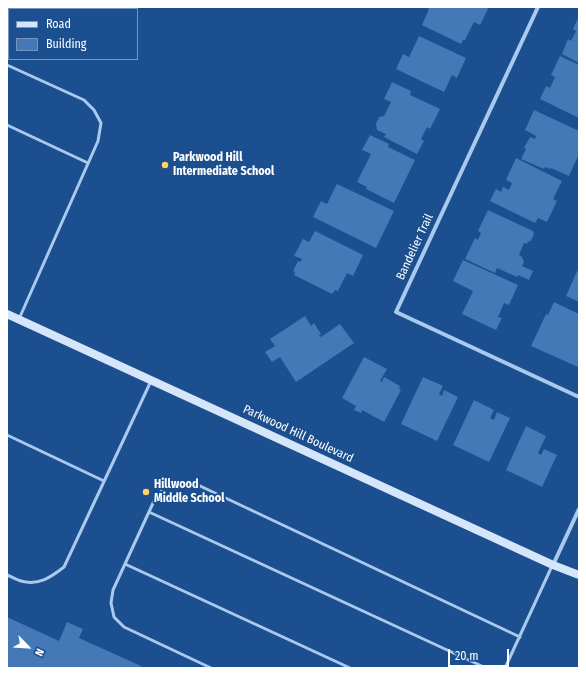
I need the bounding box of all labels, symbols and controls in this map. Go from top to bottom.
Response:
legend [8,8,138,60]
text: Road [46,17,71,31]
text: Building [46,37,86,51]
place label: Parkwood Hill Intermediate School [173,151,274,179]
marker: Parkwood Hill Intermediate School [160,160,170,170]
street label: Bandelier Trail [393,212,437,282]
street label: Parkwood Hill Boulevard [241,402,355,466]
place label: Hillwood Middle School [154,478,224,506]
marker: Hillwood Middle School [141,487,151,497]
north arrow [8,627,48,667]
scale bar [450,641,511,667]
text: N [32,647,47,658]
text: 20 m [455,649,479,663]

